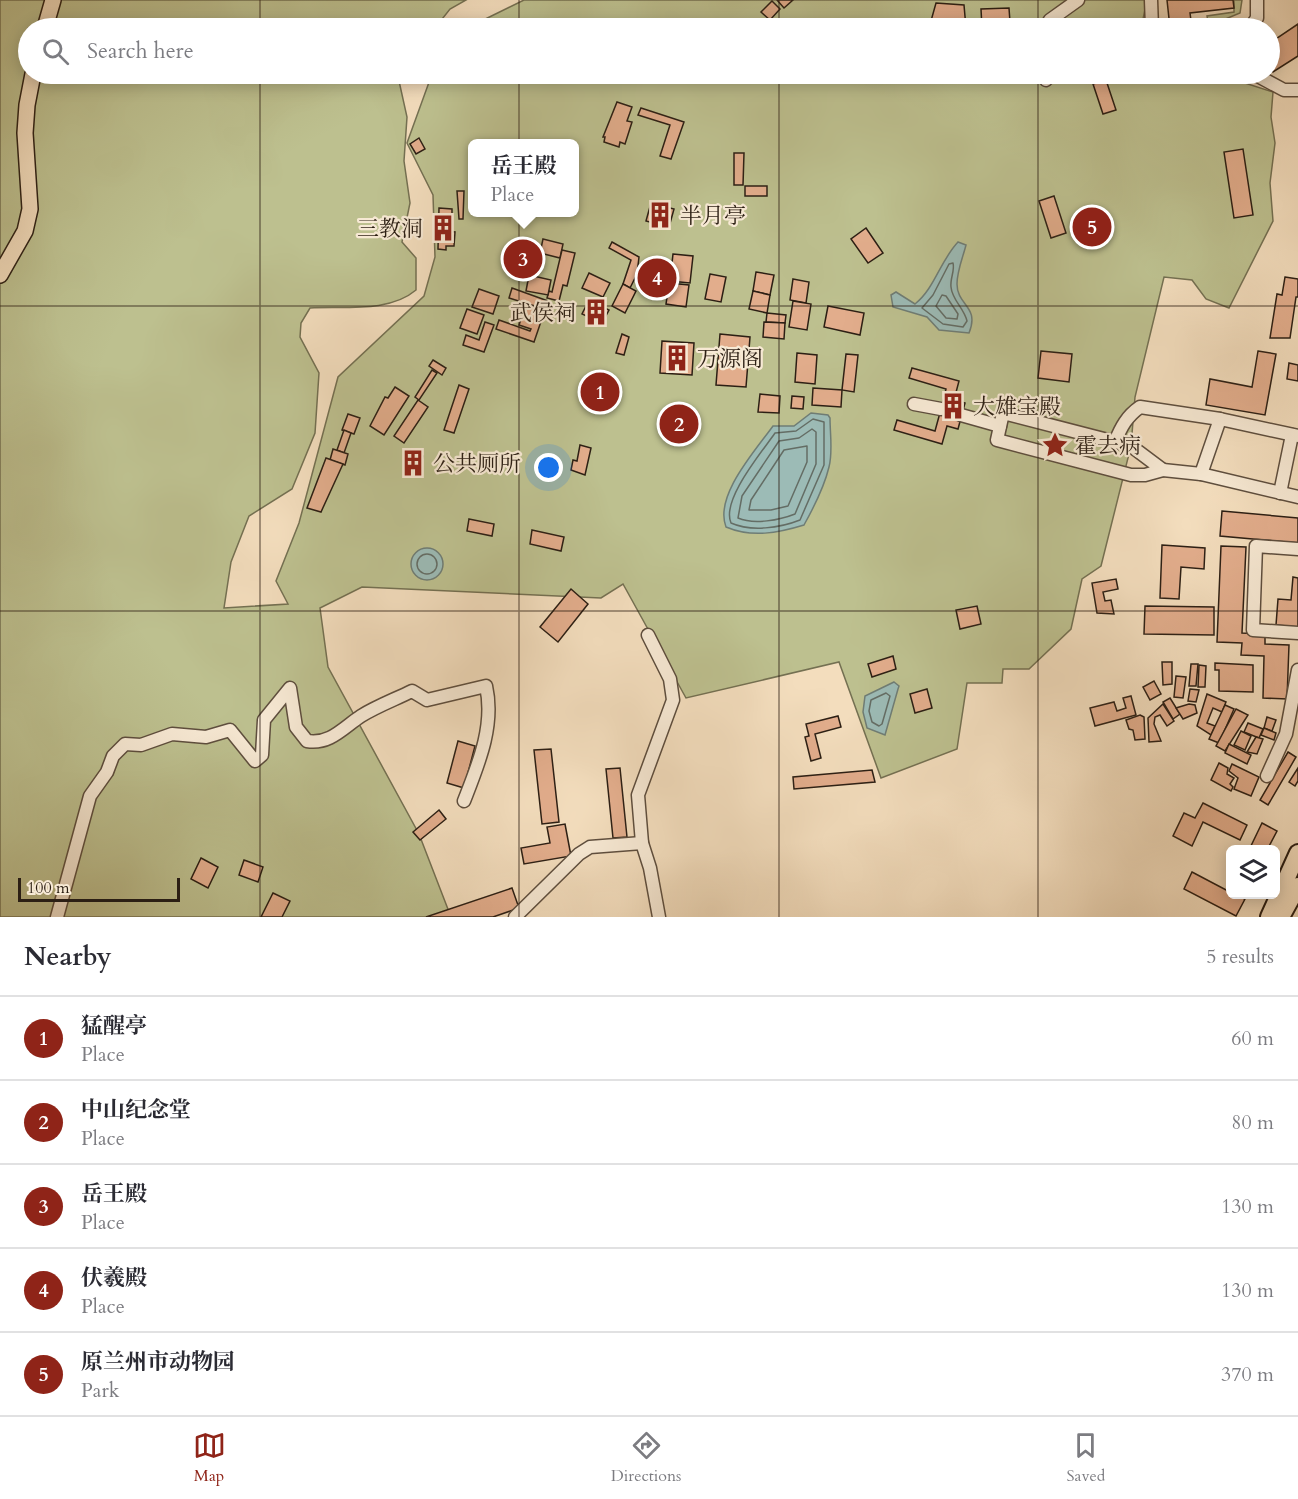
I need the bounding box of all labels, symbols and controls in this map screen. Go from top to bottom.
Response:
search box [18,18,1280,84]
icon: search [39,35,72,68]
text: Search here [87,36,194,66]
popup [468,139,579,217]
text: 岳王殿 [490,151,557,181]
text: Place [490,181,534,208]
building icon: 半月亭 [645,200,675,230]
place label: 半月亭 [680,201,746,231]
pin: 5 [1072,204,1112,250]
building icon: 三教洞 [428,213,458,243]
place label: 三教洞 [357,214,423,244]
pin: 3 [504,236,542,282]
pin: 4 [638,256,676,300]
building icon: 武侯祠 [581,297,611,327]
place label: 武侯祠 [510,298,576,328]
building icon: 万源阁 [662,343,692,373]
place label: 万源阁 [697,344,763,374]
pin: 1 [580,370,620,414]
building icon: 大雄宝殿 [938,391,968,421]
place label: 大雄宝殿 [973,392,1061,422]
pin: 2 [660,402,698,446]
place icon: 霍去病 [1040,430,1070,460]
place label: 霍去病 [1075,431,1141,461]
building icon: 公共厕所 [398,448,428,478]
place label: 公共厕所 [433,449,521,479]
your location [534,453,563,482]
map controls [1226,845,1280,899]
button: layers [1226,845,1280,899]
scale bar [18,875,180,902]
text: 100 m [27,877,69,899]
text: Nearby [24,939,112,974]
text: 5 results [1206,943,1274,970]
text: 猛醒亭 [81,1011,147,1041]
text: 1 [38,1025,49,1052]
text: 60 m [1231,1025,1274,1052]
text: Place [81,1041,125,1068]
text: 中山纪念堂 [81,1095,191,1125]
text: 2 [38,1109,49,1136]
text: 80 m [1231,1109,1274,1136]
text: Place [81,1125,125,1152]
text: 岳王殿 [81,1179,147,1209]
text: 3 [38,1193,49,1220]
text: 130 m [1221,1193,1274,1220]
text: Place [81,1209,125,1236]
text: 伏羲殿 [81,1263,147,1293]
text: 4 [38,1277,49,1304]
text: 130 m [1221,1277,1274,1304]
text: Place [81,1293,125,1320]
text: 原兰州市动物园 [81,1347,235,1377]
text: 5 [38,1361,49,1388]
text: 370 m [1221,1361,1274,1388]
text: Park [81,1377,119,1404]
tab: Map [193,1429,226,1487]
tab: Directions [611,1429,681,1487]
tab: Saved [1067,1429,1105,1487]

